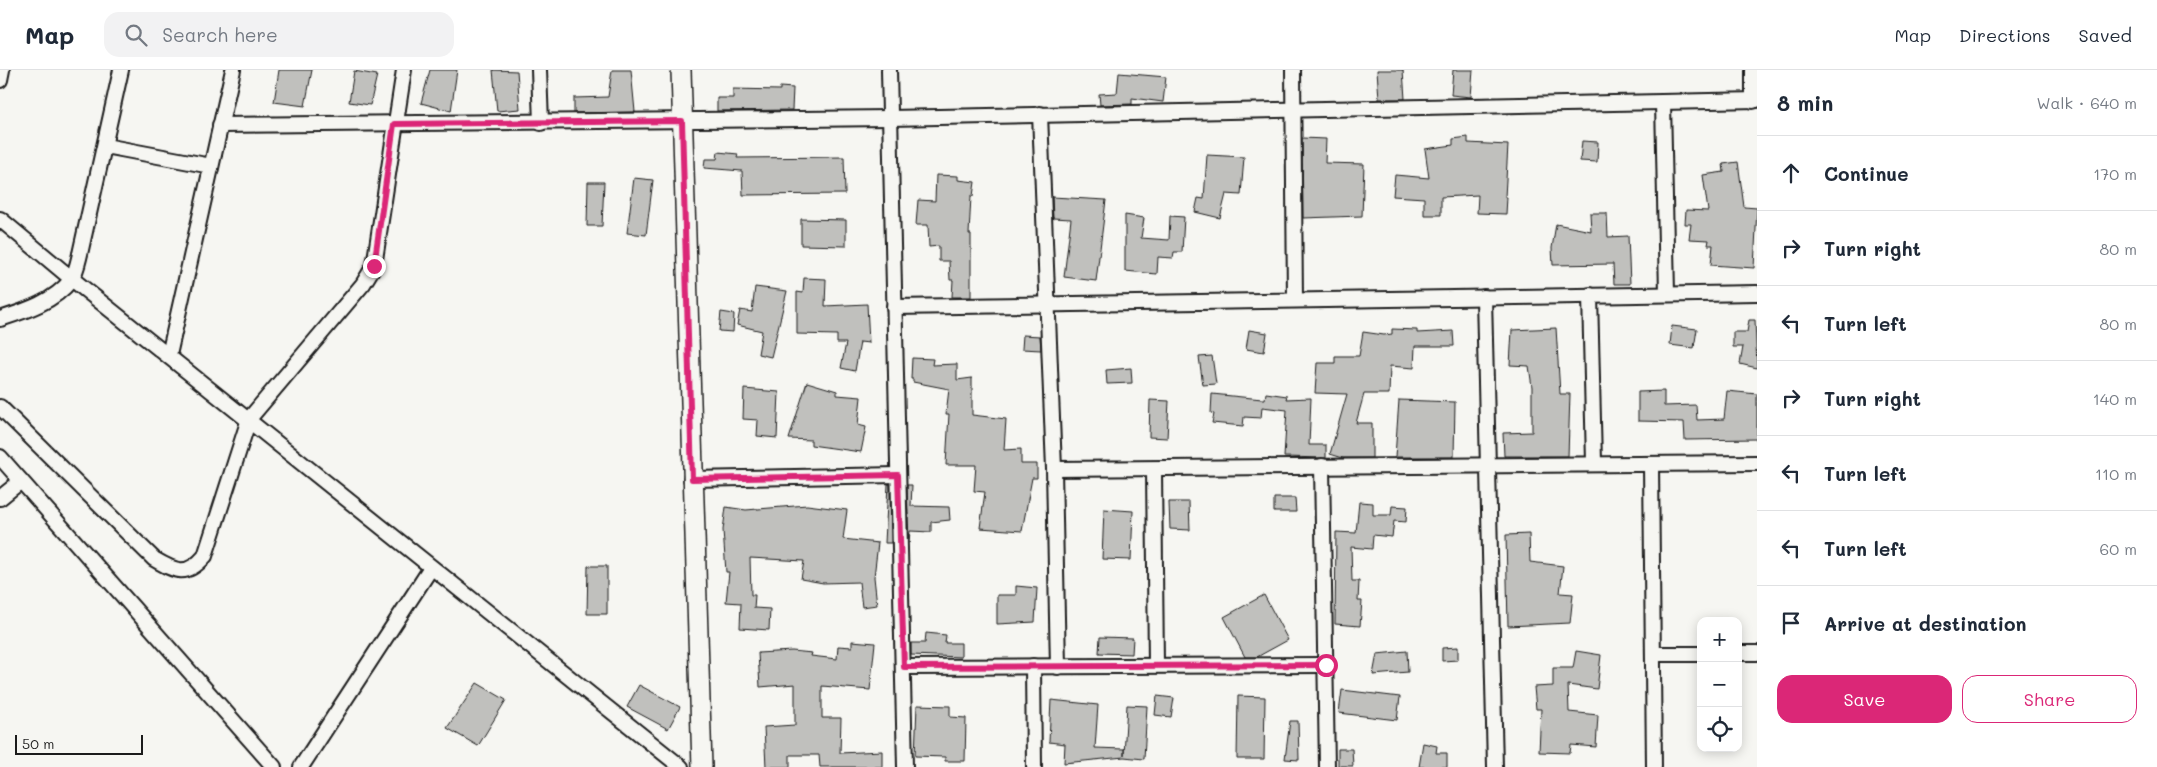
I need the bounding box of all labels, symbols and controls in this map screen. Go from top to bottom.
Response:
search box [104,12,454,57]
text: Map [25,19,74,50]
icon: search [122,21,150,49]
text: Search here [162,22,278,47]
text: Map [1894,23,1931,47]
text: Directions [1959,23,2051,47]
text: Saved [2079,23,2132,47]
text: 8 min [1777,89,1833,116]
text: Walk · 640 m [2036,92,2137,113]
icon: ahead [1777,159,1805,187]
text: Continue [1824,161,1909,186]
text: 170 m [2093,163,2137,184]
icon: right [1777,234,1805,262]
text: Turn right [1824,236,1921,261]
text: 80 m [2100,238,2137,259]
route end [363,255,386,278]
icon: left [1777,309,1805,337]
text: Turn left [1824,311,1907,336]
text: 80 m [2100,313,2137,334]
icon: right [1777,384,1805,412]
text: Turn right [1824,386,1921,411]
text: 140 m [2093,388,2137,409]
icon: left [1777,459,1805,487]
text: Turn left [1824,461,1907,486]
text: 110 m [2095,463,2137,484]
icon: left [1777,534,1805,562]
text: Turn left [1824,536,1907,561]
text: 60 m [2100,538,2137,559]
icon: arrive [1777,609,1805,637]
text: Arrive at destination [1824,611,2027,636]
map controls [1697,617,1742,752]
button: + [1697,617,1742,662]
route start [1315,654,1338,677]
button: − [1697,662,1742,707]
button: Save [1777,675,1952,723]
button: Share [1962,675,2137,723]
button: locate [1697,707,1742,752]
scale bar [15,732,142,755]
text: 50 m [22,734,54,753]

